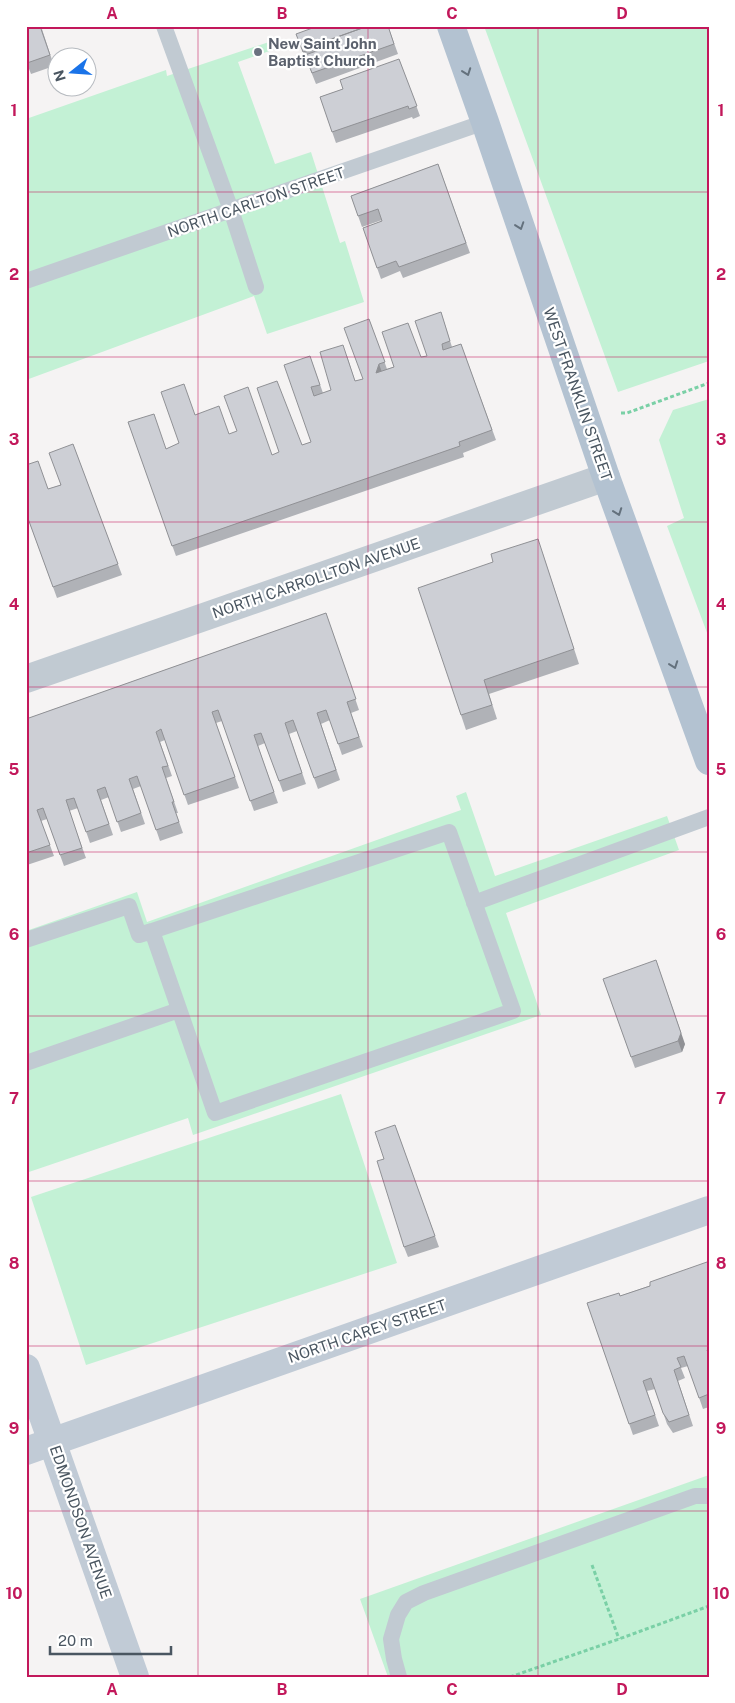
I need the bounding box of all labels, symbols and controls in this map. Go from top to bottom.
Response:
text: A [106,4,118,23]
text: B [277,4,288,23]
text: C [446,4,458,23]
text: D [616,4,628,23]
place label: New Saint John Baptist Church [268,35,377,69]
marker: New Saint John Baptist Church [252,46,264,58]
north arrow [48,48,98,98]
one-way arrow [461,67,471,76]
text: N [50,68,69,83]
text: 1 [11,101,17,120]
text: 1 [718,101,724,120]
street label: NORTH CARLTON STREET [165,164,347,240]
one-way arrow [515,221,525,229]
text: 2 [9,265,19,284]
text: 2 [716,265,726,284]
street label: WEST FRANKLIN STREET [540,305,616,483]
text: 3 [9,430,19,449]
text: 3 [716,430,726,449]
one-way arrow [612,507,622,516]
street label: NORTH CARROLLTON AVENUE [210,534,422,622]
text: 4 [9,595,20,614]
text: 4 [716,595,727,614]
one-way arrow [668,660,678,668]
text: 5 [9,760,20,779]
text: 5 [716,760,727,779]
text: 6 [9,925,19,944]
text: 6 [716,925,726,944]
text: 7 [9,1089,19,1108]
text: 7 [716,1089,726,1108]
text: 8 [9,1254,20,1273]
text: 8 [716,1254,727,1273]
street label: NORTH CAREY STREET [286,1296,448,1366]
text: 9 [9,1419,19,1438]
text: 9 [716,1419,726,1438]
street label: EDMONDSON AVENUE [47,1443,115,1601]
text: 10 [5,1584,23,1603]
text: 10 [712,1584,730,1603]
scale bar [50,1623,171,1655]
text: 20 m [58,1632,93,1649]
text: A [106,1680,118,1699]
text: B [277,1680,288,1699]
text: C [446,1680,458,1699]
text: D [616,1680,628,1699]

